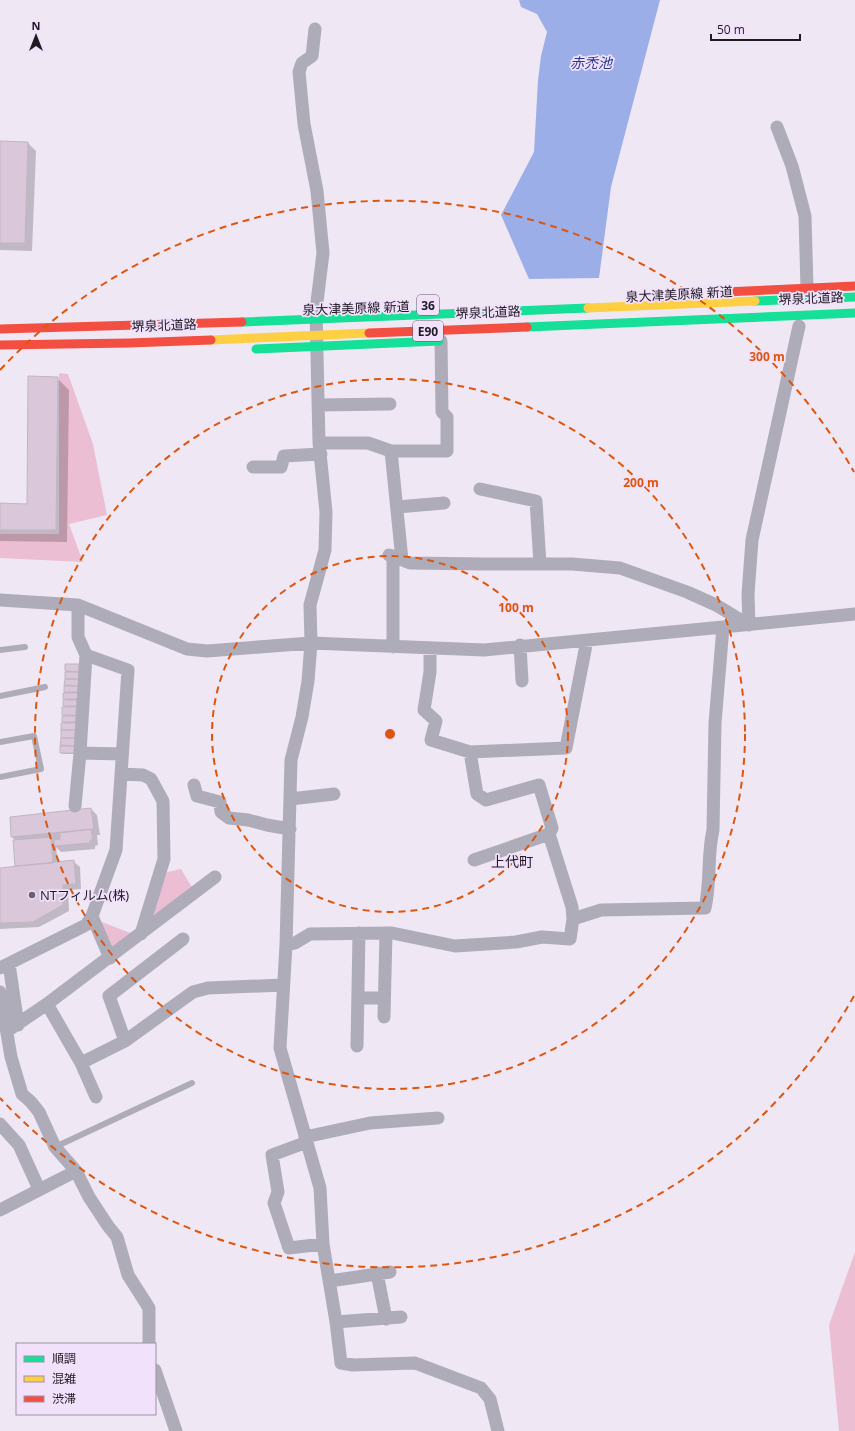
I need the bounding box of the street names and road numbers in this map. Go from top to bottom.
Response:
street label: 泉大津美原線 新道 [625,282,733,306]
street label: 堺泉北道路 [778,288,844,308]
road number: 36 [417,295,439,315]
street label: 泉大津美原線 新道 [302,297,410,319]
street label: 堺泉北道路 [455,302,521,322]
street label: 堺泉北道路 [131,315,197,335]
road number: E90 [413,321,443,341]

